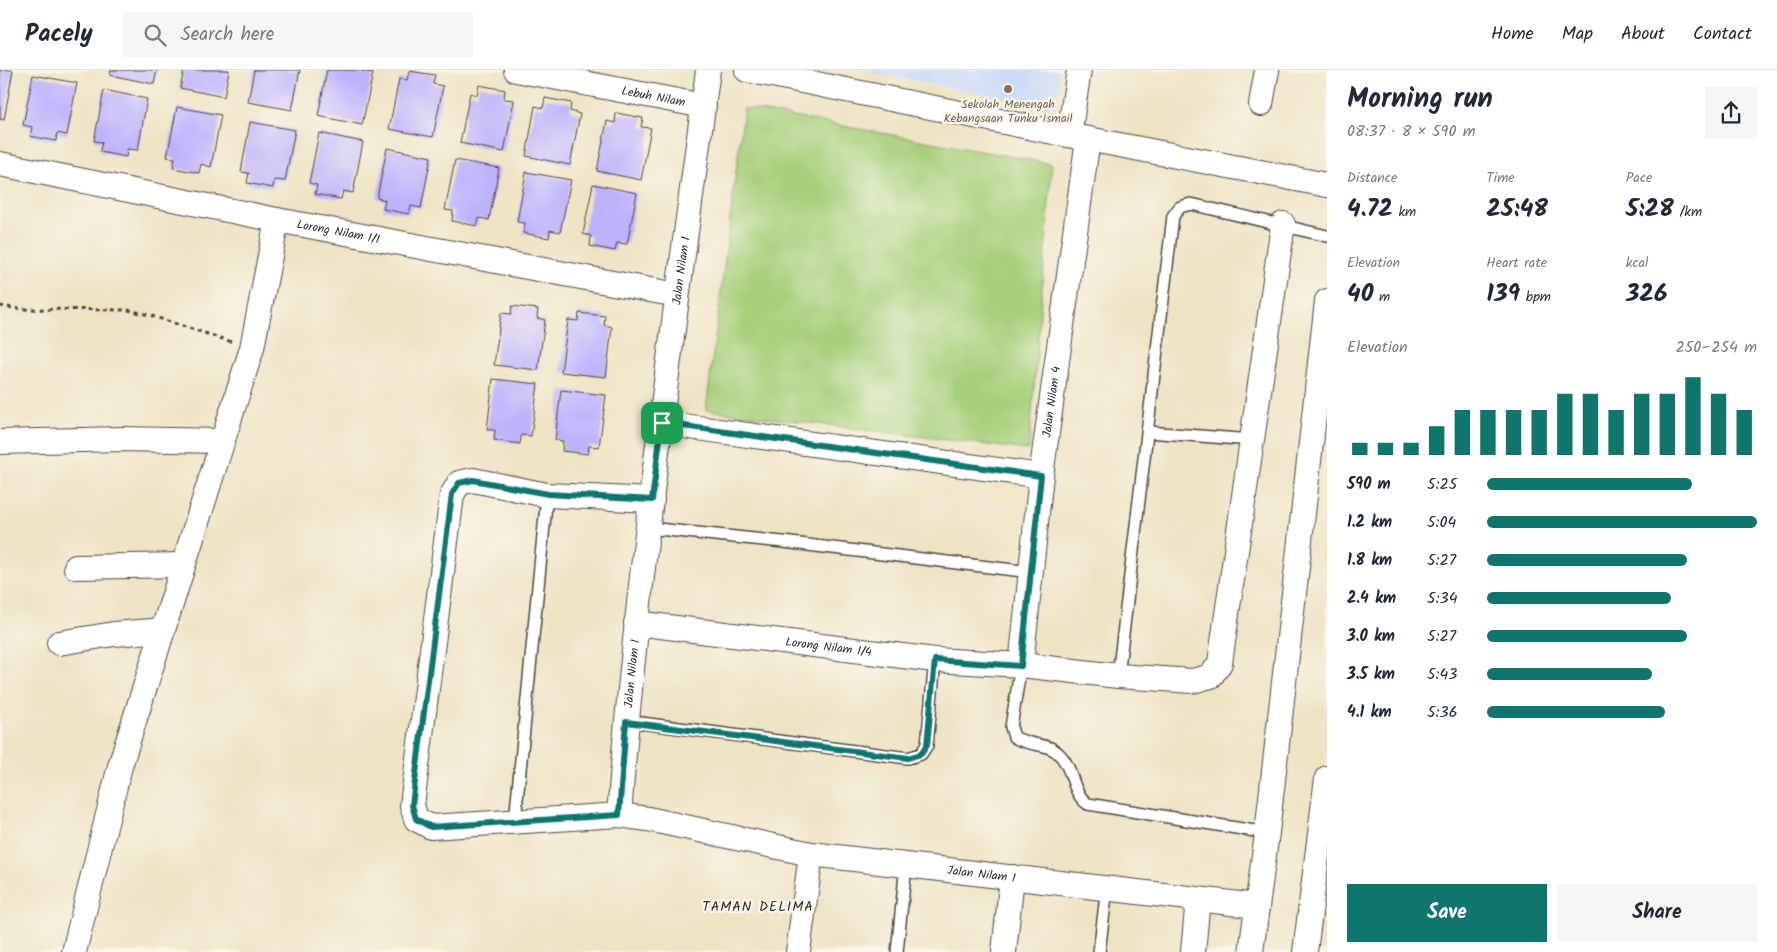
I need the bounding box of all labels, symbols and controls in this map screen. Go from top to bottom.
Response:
search box [123,12,473,57]
text: Pacely [25,15,93,54]
text: Search here [181,20,274,50]
text: Home [1491,20,1534,49]
text: Map [1562,20,1593,49]
text: About [1621,20,1665,49]
text: Contact [1693,20,1752,49]
icon: search [141,21,169,49]
text: Morning run [1347,77,1493,122]
street label: Lebuh Nilam [620,81,687,112]
marker: Sekolah Menengah Kebangsaan Tunku Ismail [1002,83,1014,95]
button: share [1705,87,1757,139]
place label: Sekolah Menengah Kebangsaan Tunku Ismail [944,95,1072,128]
text: 08:37 · 8 × 590 m [1347,119,1476,144]
text: Distance [1347,167,1397,189]
text: Time [1486,167,1515,189]
text: Pace [1626,167,1652,189]
text: 4.72 [1347,189,1393,229]
text: 25:48 [1486,189,1548,229]
text: 5:28 [1626,189,1674,229]
text: km [1393,201,1416,223]
text: /km [1674,201,1702,223]
street label: Lorong Nilam 1/1 [295,214,382,249]
street label: Jalan Nilam 1 [667,235,695,306]
text: Elevation [1347,252,1400,274]
text: Heart rate [1486,252,1547,274]
text: kcal [1626,252,1648,274]
text: 40 [1347,274,1373,314]
text: 139 [1486,274,1520,314]
text: 326 [1626,274,1667,314]
text: m [1373,286,1390,308]
text: bpm [1520,286,1551,308]
text: Elevation [1347,335,1408,360]
text: 250–254 m [1675,335,1757,360]
street label: Jalan Nilam 4 [1037,365,1066,439]
pin [641,402,683,444]
icon: arrive [648,409,676,437]
text: 590 m [1347,472,1391,497]
text: 5:25 [1427,472,1457,497]
text: 1.2 km [1347,510,1392,535]
text: 5:04 [1427,510,1456,535]
text: 1.8 km [1347,548,1392,573]
text: 5:27 [1427,548,1456,573]
text: 2.4 km [1347,586,1396,611]
text: 5:34 [1427,586,1457,611]
text: 3.0 km [1347,624,1395,649]
text: 5:27 [1427,624,1456,649]
street label: Lorong Nilam 1/4 [784,632,873,662]
street label: Jalan Nilam 1 [619,638,645,709]
text: 3.5 km [1347,662,1395,687]
text: 5:43 [1427,662,1457,687]
text: 4.1 km [1347,700,1392,725]
text: 5:36 [1427,700,1458,725]
street label: Jalan Nilam 1 [946,860,1017,887]
button: Save [1347,884,1547,942]
button: Share [1557,884,1757,942]
district label: TAMAN DELIMA [702,896,814,918]

